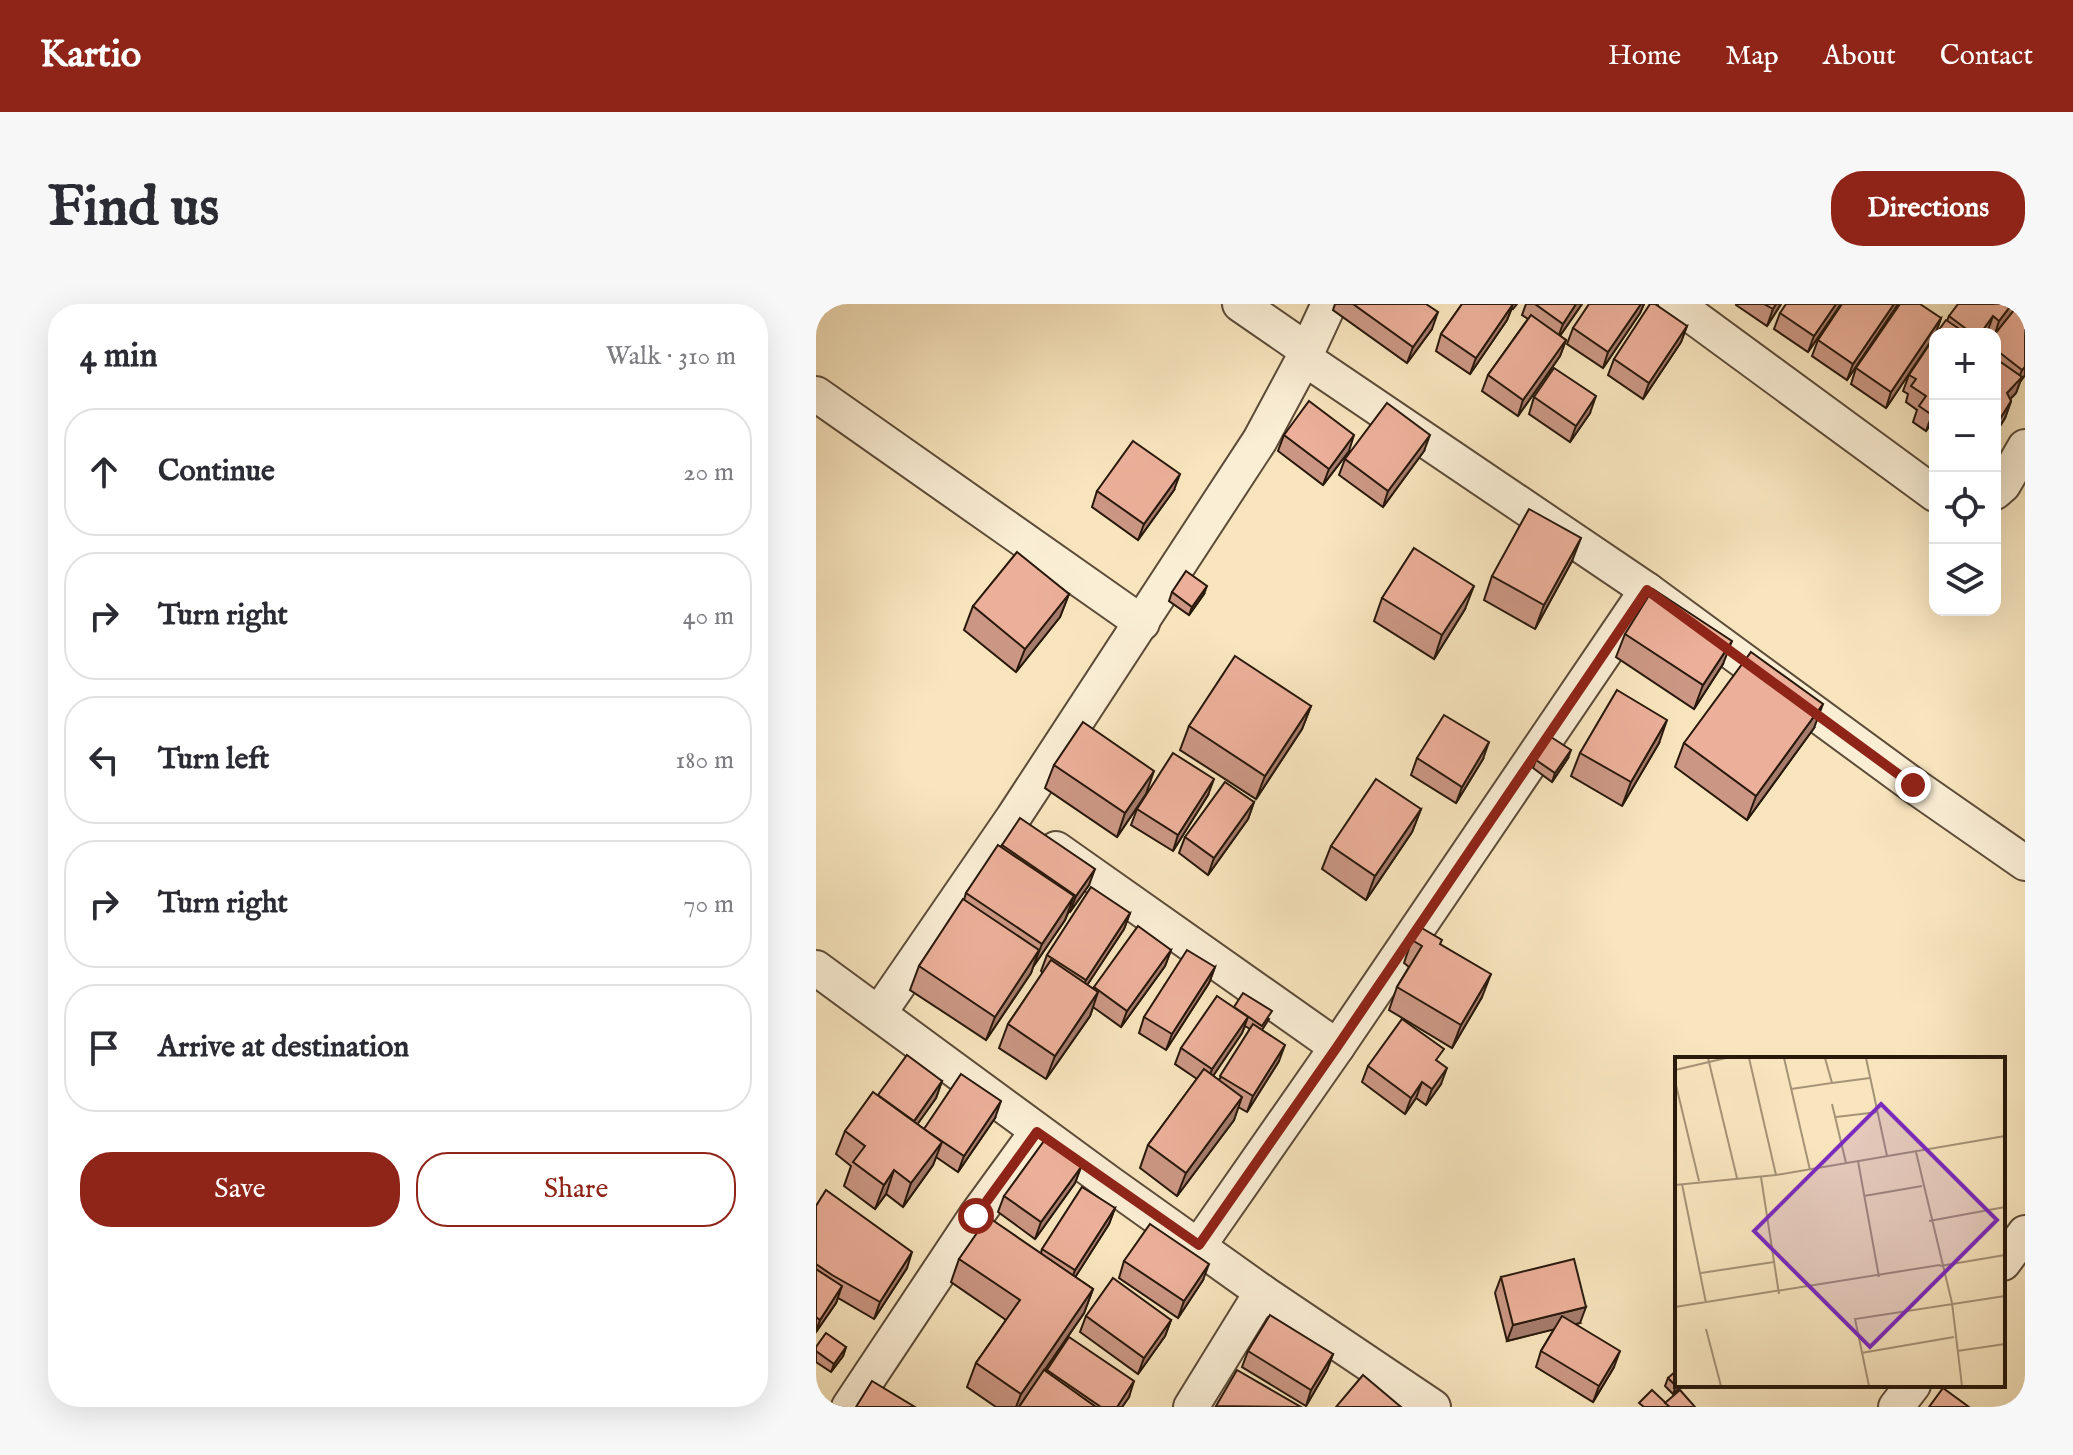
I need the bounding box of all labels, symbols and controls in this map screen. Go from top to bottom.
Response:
text: Kartio [40,32,141,80]
text: Home [1608,39,1681,74]
text: Map [1725,39,1779,74]
text: About [1823,39,1896,74]
text: Contact [1940,39,2033,74]
button: Directions [1831,171,2025,246]
text: Find us [48,173,219,244]
map controls [1929,328,2001,616]
button: + [1929,328,2001,400]
text: 4 min [80,335,158,378]
text: Walk · 310 m [606,340,736,373]
button: − [1929,400,2001,472]
icon: ahead [82,450,126,494]
text: Continue [158,453,275,491]
text: 20 m [683,456,734,489]
button: locate [1929,472,2001,544]
button: layers [1929,544,2001,616]
icon: right [82,594,126,638]
text: Turn right [158,597,288,635]
text: 40 m [683,600,734,633]
icon: left [82,738,126,782]
text: Turn left [158,741,269,779]
text: 180 m [676,744,734,777]
route end [1895,767,1931,803]
icon: right [82,882,126,926]
text: Turn right [158,885,288,923]
text: 70 m [683,888,734,921]
icon: arrive [82,1026,126,1070]
text: Arrive at destination [158,1029,409,1067]
inset map [1675,1057,2005,1387]
button: Save [80,1152,400,1227]
button: Share [416,1152,736,1227]
route start [958,1198,994,1234]

